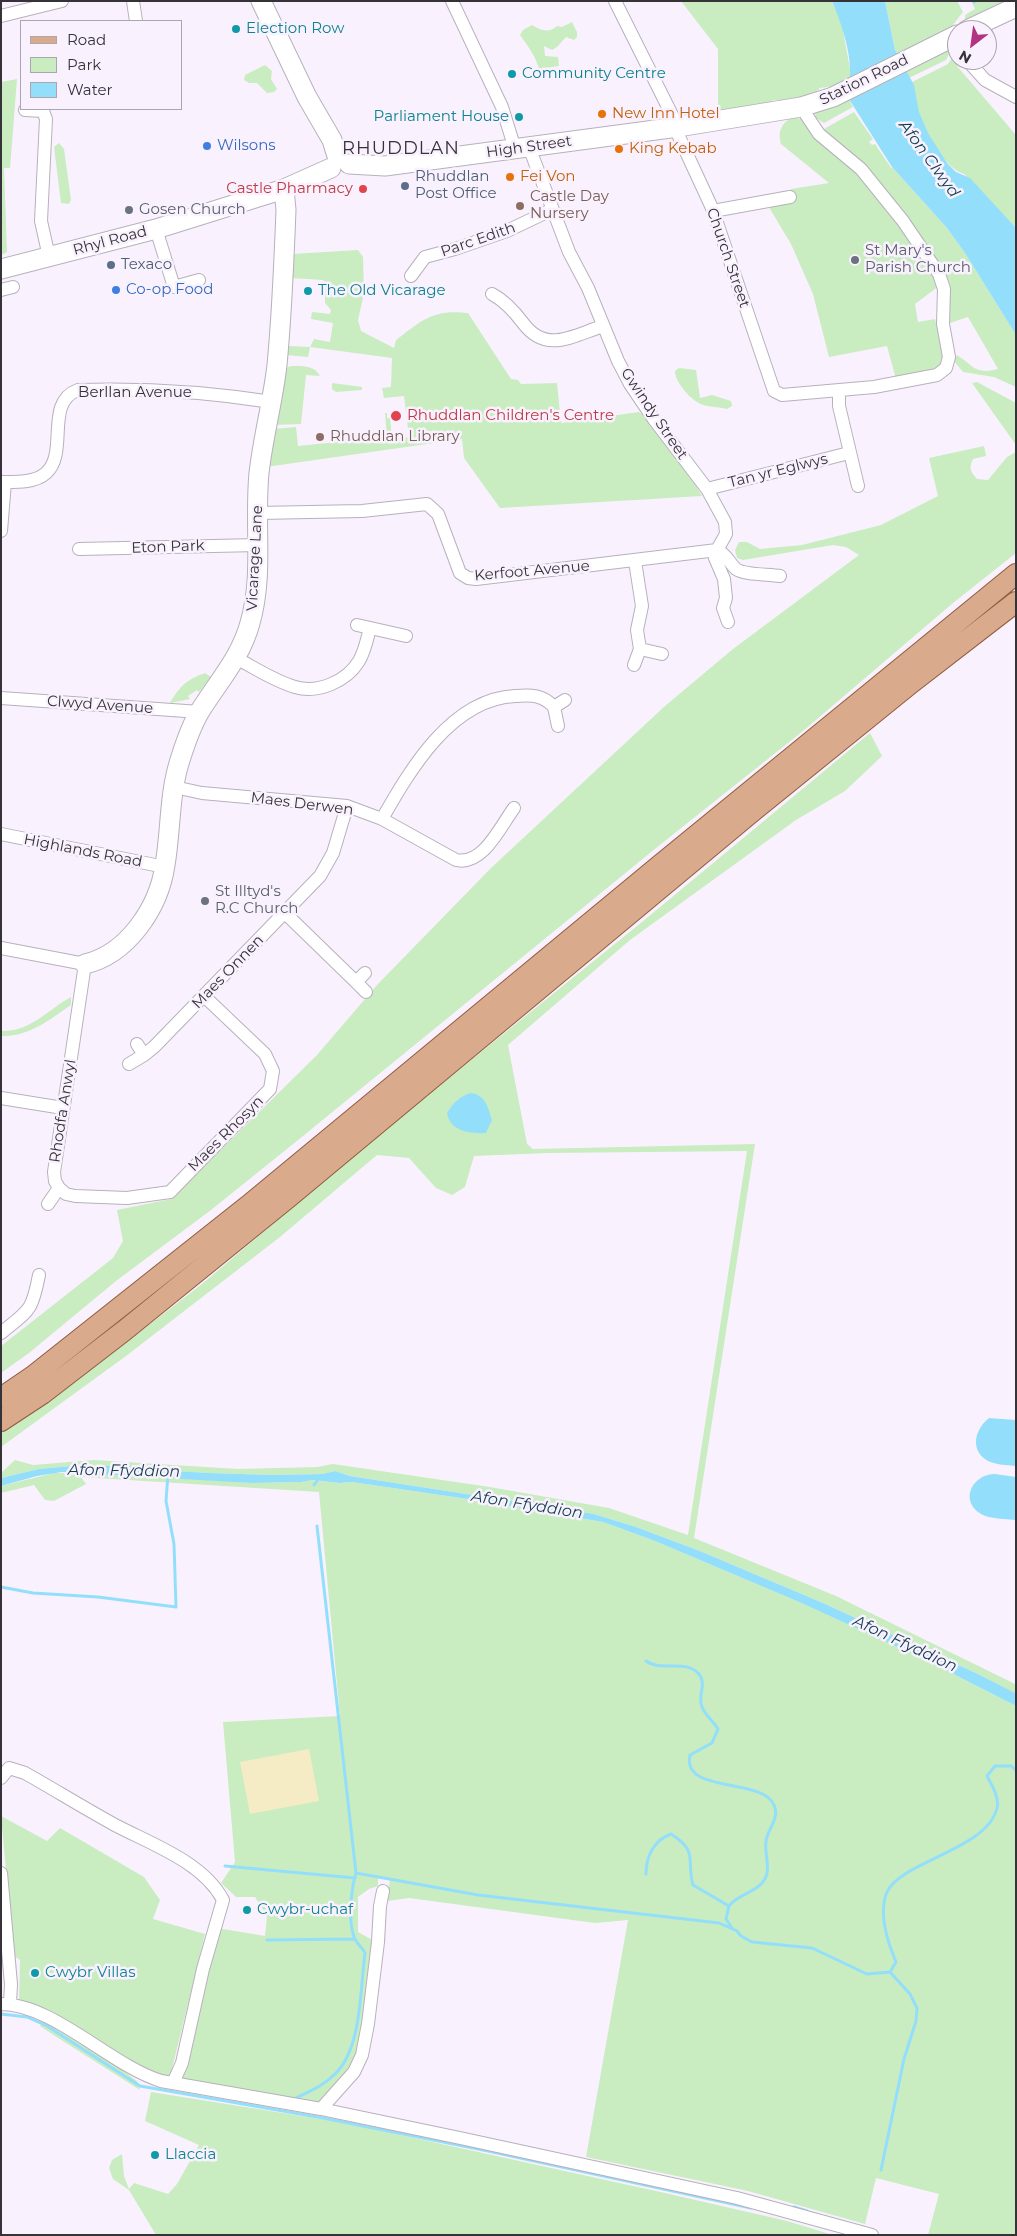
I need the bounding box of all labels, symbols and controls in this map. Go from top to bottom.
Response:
legend [20,20,182,110]
place label: Election Row [246,20,344,38]
north arrow [947,20,997,70]
marker: Election Row [230,23,242,35]
text: Road [67,30,106,49]
text: N [956,47,974,68]
street label: Station Road [817,51,911,109]
text: Park [67,55,101,74]
place label: Community Centre [522,65,666,83]
marker: Community Centre [506,68,518,80]
text: Water [67,80,113,99]
place label: New Inn Hotel [612,105,719,123]
place label: Parliament House [374,108,509,126]
marker: New Inn Hotel [596,108,608,120]
marker: Parliament House [513,111,525,123]
water label: Afon Clwyd [895,117,963,201]
street label: High Street [485,132,573,162]
place label: Wilsons [217,137,276,155]
district label: RHUDDLAN [341,138,461,160]
marker: Wilsons [201,140,213,152]
place label: King Kebab [629,140,717,158]
marker: King Kebab [613,143,625,155]
place label: Rhuddlan Post Office [415,168,496,203]
place label: Fei Von [520,168,575,186]
marker: Fei Von [504,171,516,183]
place label: Castle Pharmacy [226,180,353,198]
marker: Rhuddlan Post Office [399,180,411,192]
marker: Castle Pharmacy [357,183,369,195]
place label: Castle Day Nursery [530,188,609,223]
marker: Castle Day Nursery [514,200,526,212]
place label: Gosen Church [139,201,246,219]
marker: Gosen Church [123,204,135,216]
street label: Church Street [702,206,754,310]
street label: Parc Edith [438,219,518,261]
street label: Rhyl Road [71,222,149,260]
place label: St Mary's Parish Church [865,242,971,277]
marker: St Mary's Parish Church [849,254,861,266]
place label: Texaco [121,256,172,274]
marker: Texaco [105,259,117,271]
place label: Co-op Food [126,281,213,299]
place label: The Old Vicarage [318,282,446,300]
marker: Co-op Food [110,284,122,296]
marker: The Old Vicarage [302,285,314,297]
street label: Gwindy Street [617,365,691,463]
street label: Berllan Avenue [78,384,192,402]
place label: Rhuddlan Children's Centre [407,407,614,425]
marker: Rhuddlan Children's Centre [389,409,403,423]
place label: Rhuddlan Library [330,428,460,446]
marker: Rhuddlan Library [314,431,326,443]
street label: Tan yr Eglwys [726,450,830,492]
street label: Vicarage Lane [243,505,267,611]
street label: Eton Park [131,537,205,557]
street label: Kerfoot Avenue [474,557,590,585]
street label: Clwyd Avenue [46,692,154,718]
street label: Maes Derwen [250,789,354,819]
street label: Highlands Road [22,831,144,871]
place label: St Illtyd's R.C Church [215,883,298,918]
marker: St Illtyd's R.C Church [199,895,211,907]
street label: Maes Onnen [188,931,268,1013]
street label: Rhodfa Anwyl [46,1058,80,1164]
street label: Maes Rhosyn [184,1092,268,1176]
water label: Afon Ffyddion [68,1460,180,1482]
water label: Afon Ffyddion [470,1487,584,1523]
water label: Afon Ffyddion [850,1612,960,1676]
place label: Cwybr-uchaf [257,1901,353,1919]
marker: Cwybr-uchaf [241,1904,253,1916]
place label: Cwybr Villas [45,1964,135,1982]
marker: Cwybr Villas [29,1967,41,1979]
place label: Llaccia [165,2146,216,2164]
marker: Llaccia [149,2149,161,2161]

